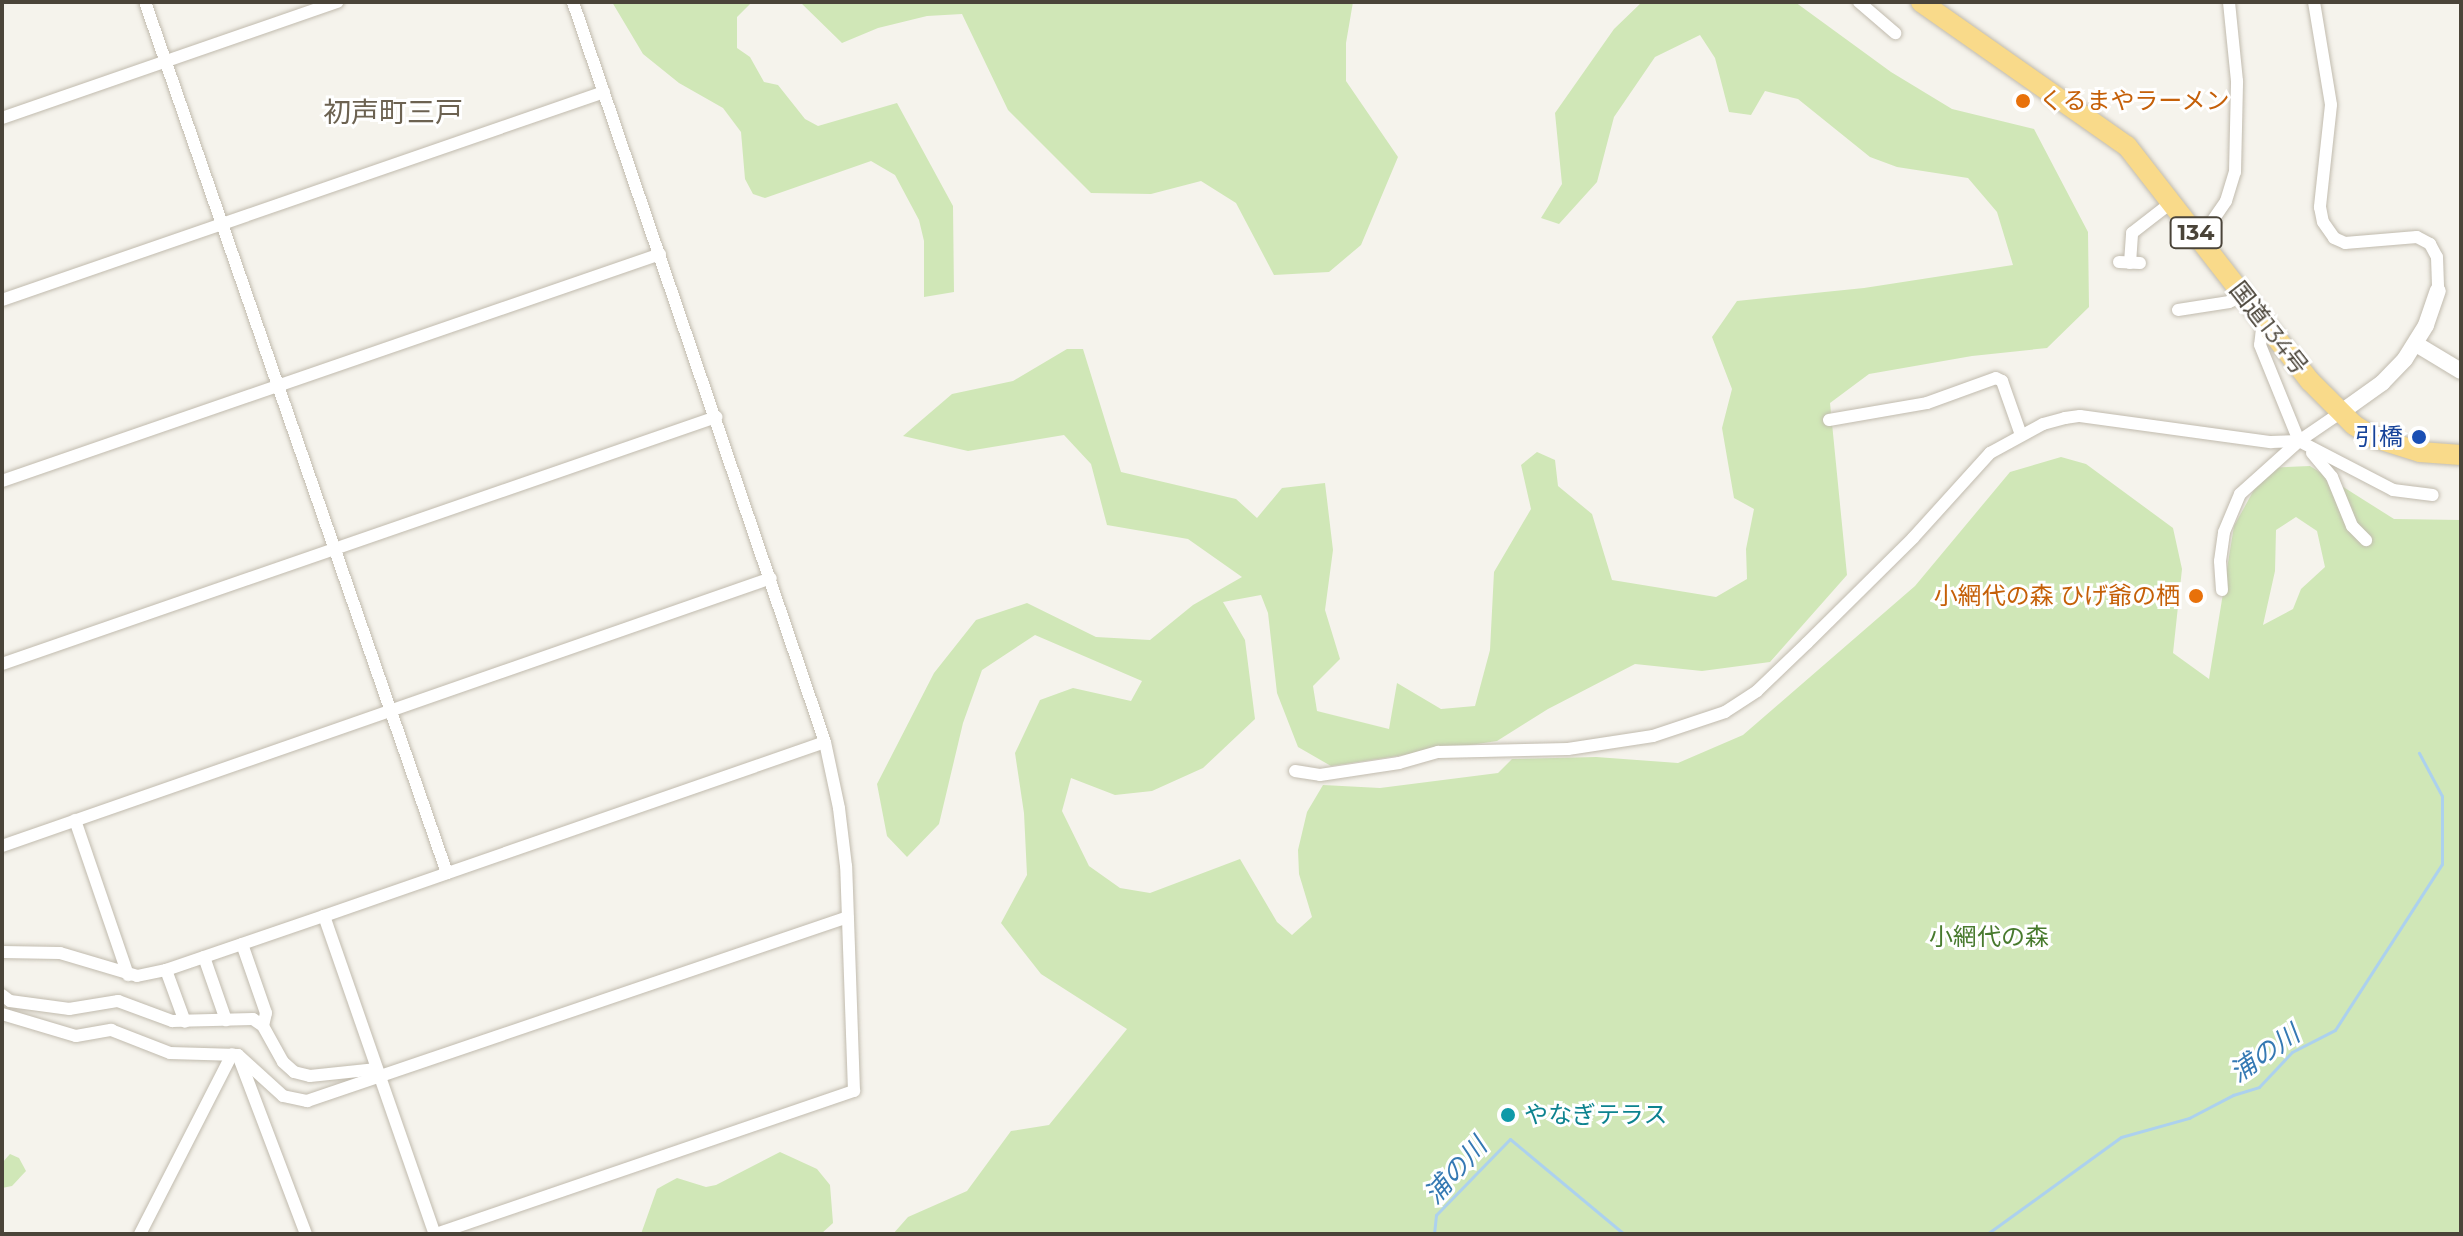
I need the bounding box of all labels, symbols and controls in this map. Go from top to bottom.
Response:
place label: くるまやラーメン [2039,87,2231,115]
marker: くるまやラーメン [2014,92,2032,110]
district label: 初声町三戸 [323,95,463,129]
road number: 134 [2168,215,2224,251]
street label: 国道134号 [2224,276,2314,380]
place label: 引橋 [2355,423,2403,451]
marker: 引橋 [2410,428,2428,446]
place label: 小網代の森 ひげ爺の栖 [1934,582,2180,610]
marker: 小網代の森 ひげ爺の栖 [2187,587,2205,605]
park label: 小網代の森 [1929,923,2049,951]
water label: 浦の川 [2224,1019,2306,1089]
place label: やなぎテラス [1524,1101,1668,1129]
marker: やなぎテラス [1499,1106,1517,1124]
water label: 浦の川 [1418,1132,1494,1210]

